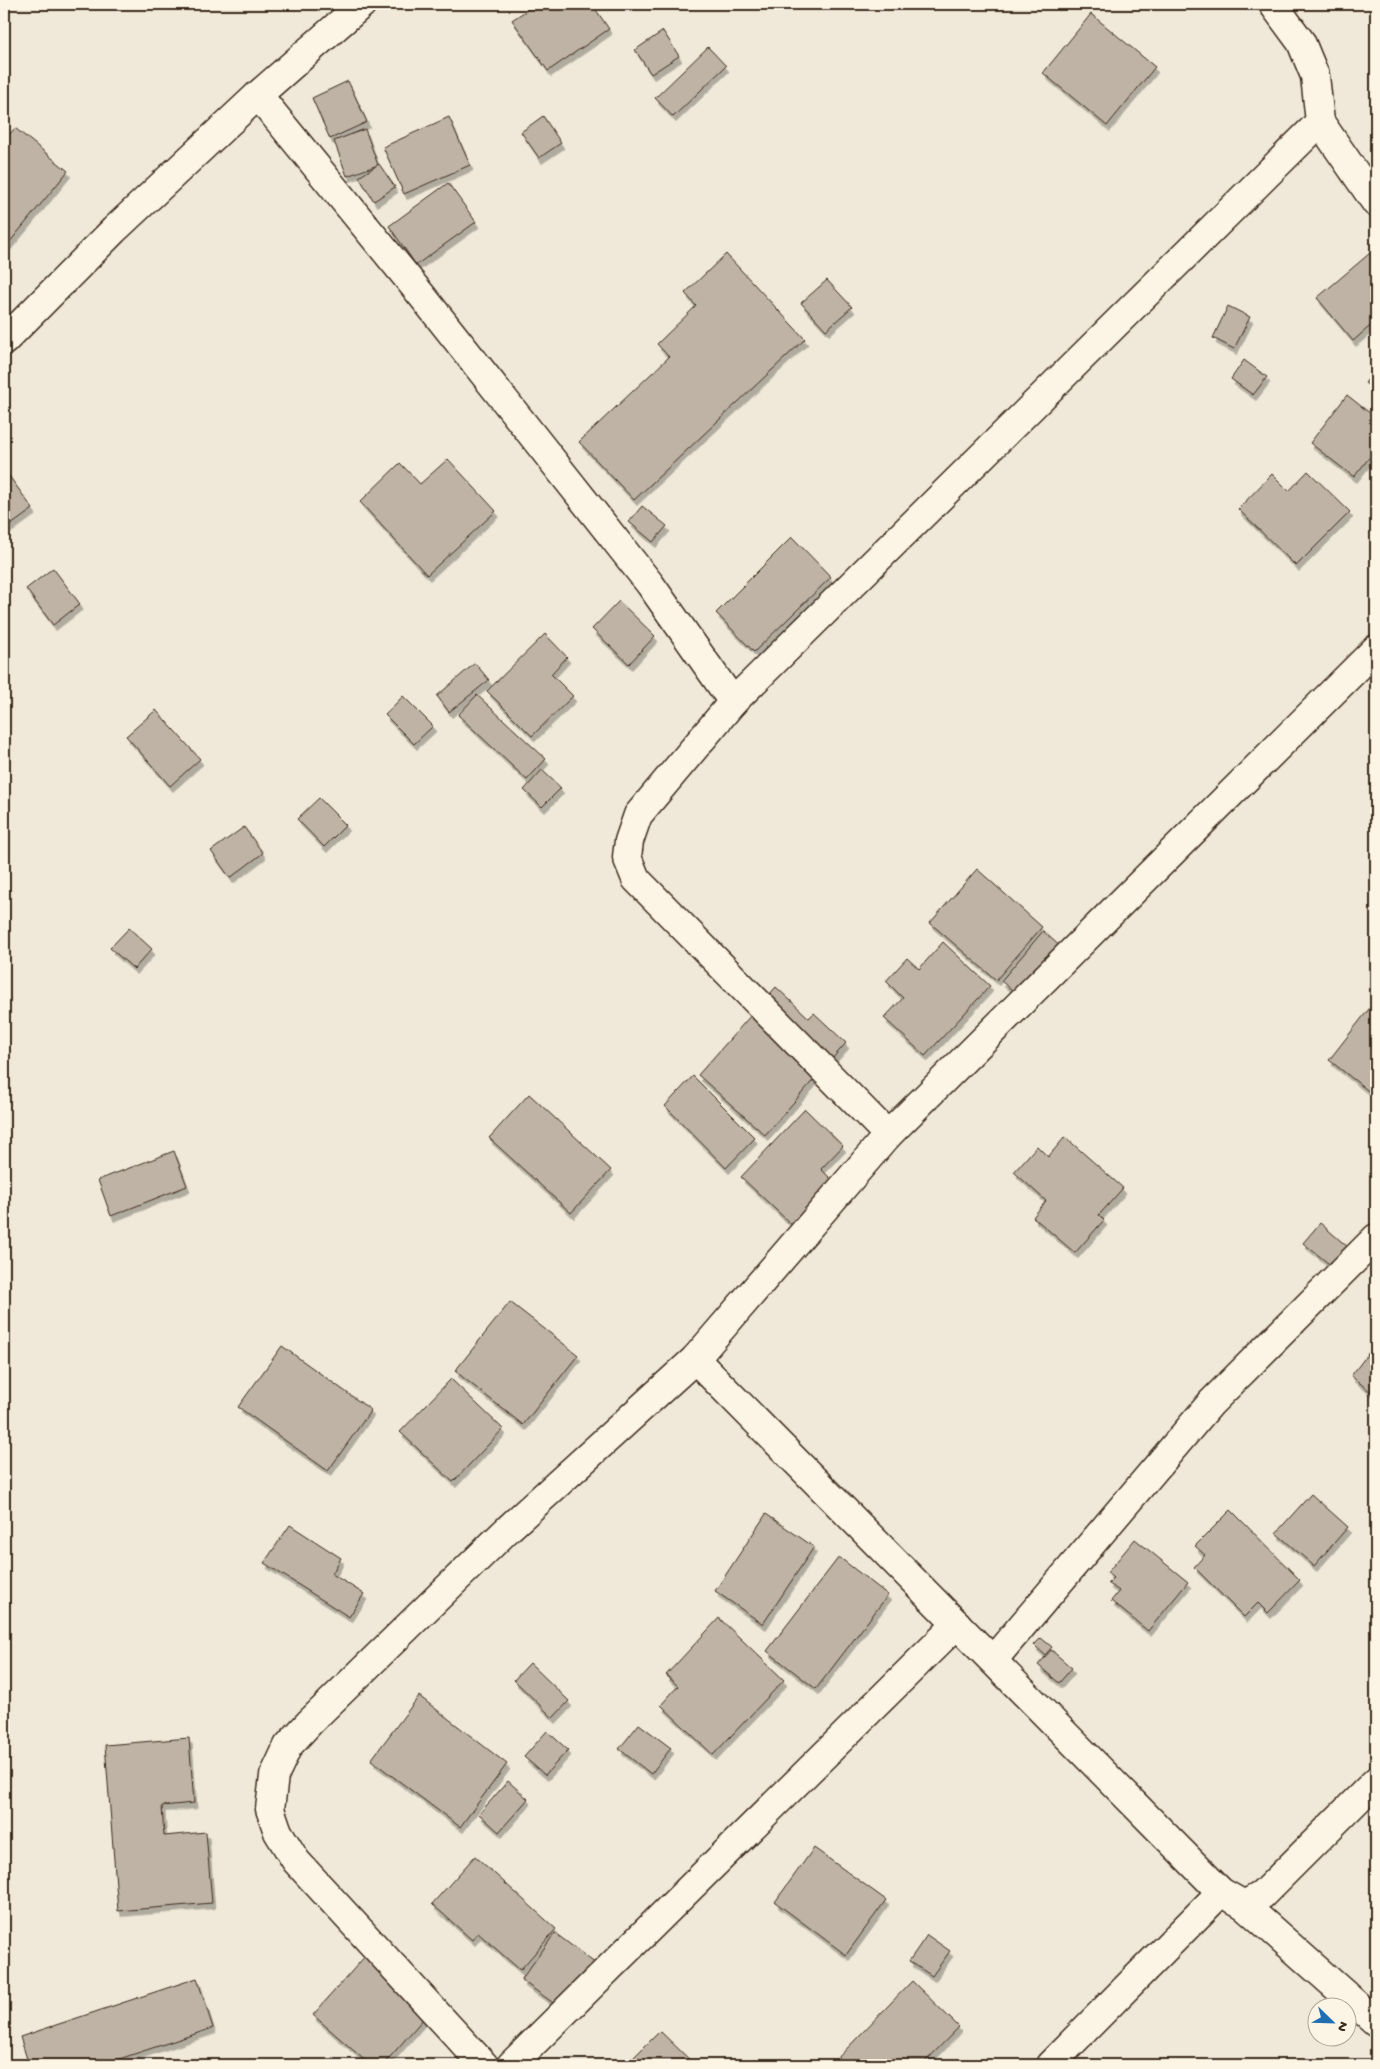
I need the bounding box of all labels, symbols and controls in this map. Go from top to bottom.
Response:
north arrow [1308,1996,1358,2046]
text: N [1332,2019,1351,2034]

